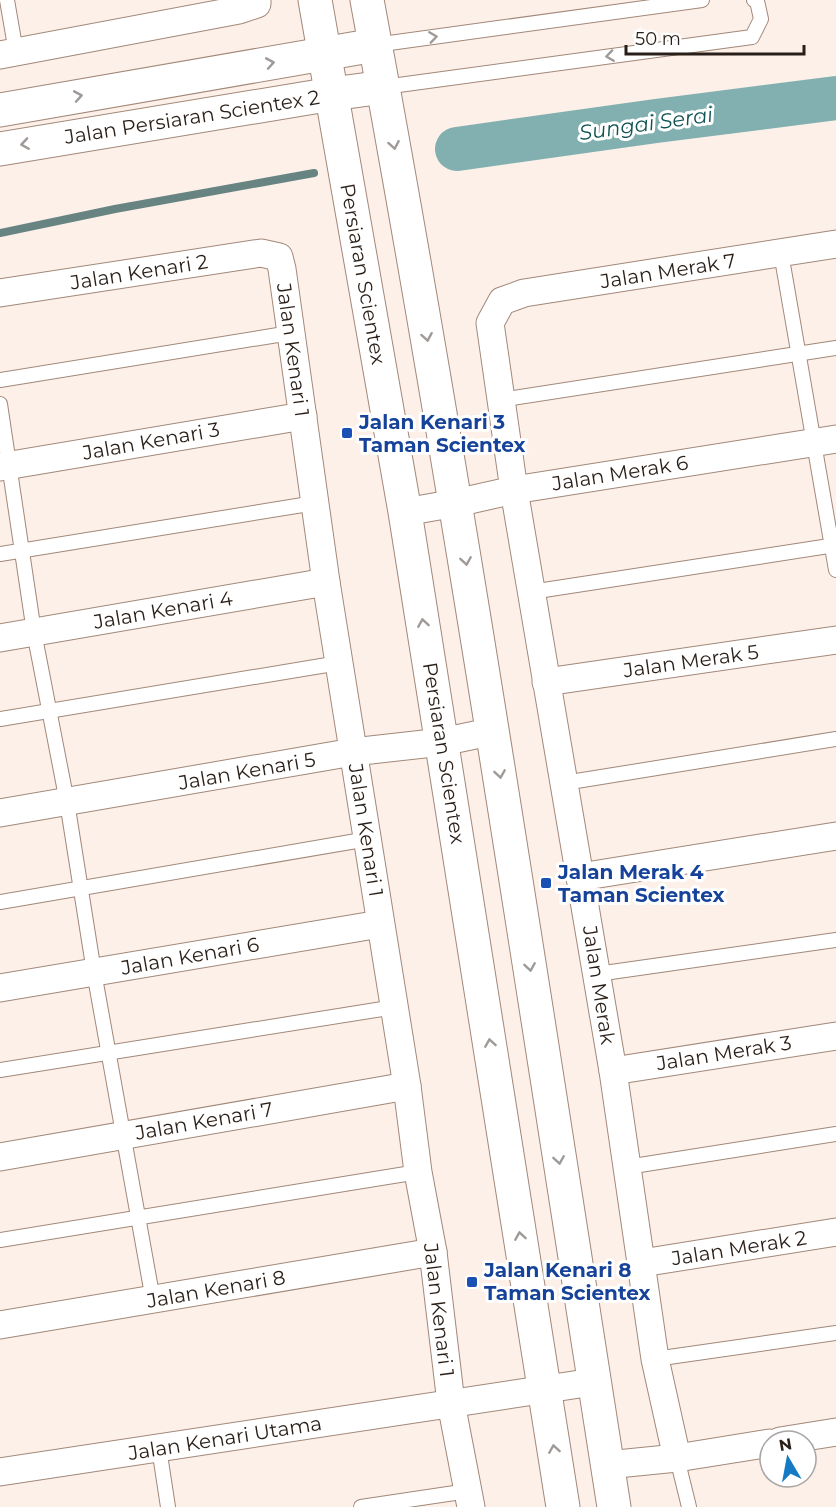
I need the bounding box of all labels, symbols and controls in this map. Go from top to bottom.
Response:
scale bar [626,18,804,56]
text: 50 m [635,28,681,50]
one-way arrow [429,31,438,43]
one-way arrow [605,50,614,62]
one-way arrow [266,57,275,69]
street label: Jalan Persiaran Scientex 2 [62,85,321,149]
one-way arrow [73,90,83,103]
water label: Sungai Serai [578,102,715,145]
one-way arrow [21,138,30,150]
one-way arrow [387,140,399,150]
street label: Persiaran Scientex [335,182,391,367]
street label: Jalan Merak 7 [598,248,738,294]
street label: Jalan Kenari 2 [68,249,209,295]
street label: Jalan Kenari 1 [272,281,314,418]
one-way arrow [420,332,433,342]
place label: Jalan Kenari 3 Taman Scientex [358,410,526,457]
street label: Jalan Kenari 3 [80,417,221,465]
marker: Jalan Kenari 3 Taman Scientex [340,426,354,440]
street label: Jalan Merak 6 [549,450,690,496]
one-way arrow [459,556,471,566]
street label: Jalan Kenari 4 [91,586,234,634]
one-way arrow [417,618,430,628]
street label: Jalan Merak 5 [621,640,760,683]
street label: Persiaran Scientex [418,661,470,846]
street label: Jalan Kenari 5 [176,747,317,795]
street label: Jalan Kenari 1 [343,761,388,898]
one-way arrow [494,770,506,779]
place label: Jalan Merak 4 Taman Scientex [557,860,725,907]
marker: Jalan Merak 4 Taman Scientex [539,876,553,890]
street label: Jalan Merak [578,923,620,1046]
street label: Jalan Kenari 6 [118,932,261,980]
one-way arrow [523,962,535,972]
street label: Jalan Merak 3 [654,1030,793,1076]
one-way arrow [484,1039,496,1048]
street label: Jalan Kenari 7 [132,1097,275,1145]
one-way arrow [552,1154,565,1164]
street label: Jalan Merak 2 [669,1225,808,1271]
one-way arrow [515,1231,527,1241]
street label: Jalan Kenari 1 [419,1241,459,1378]
place label: Jalan Kenari 8 Taman Scientex [483,1258,651,1305]
street label: Jalan Kenari 8 [144,1265,287,1313]
marker: Jalan Kenari 8 Taman Scientex [465,1275,479,1289]
street label: Jalan Kenari Utama [125,1411,324,1465]
north arrow [758,1429,818,1489]
text: N [777,1434,794,1455]
one-way arrow [549,1445,561,1454]

